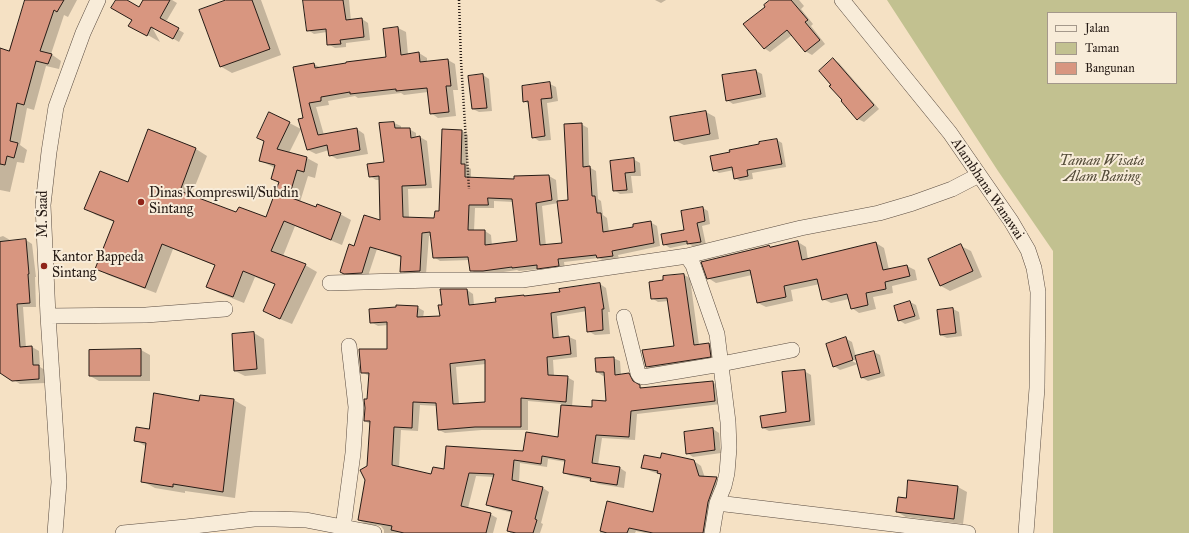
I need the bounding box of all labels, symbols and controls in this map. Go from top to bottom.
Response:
legend [1047,12,1177,84]
text: Jalan [1085,21,1109,35]
text: Taman [1085,41,1119,55]
text: Bangunan [1085,61,1135,75]
street label: Alambhana Wanawai [947,135,1027,243]
park label: Taman Wisata Alam Baning [1060,154,1144,186]
place label: Dinas Kompreswil/Subdin Sintang [149,186,298,218]
street label: M. Saad [36,190,52,238]
marker: Dinas Kompreswil/Subdin Sintang [136,197,146,207]
place label: Kantor Bappeda Sintang [52,250,144,282]
marker: Kantor Bappeda Sintang [39,261,49,271]

